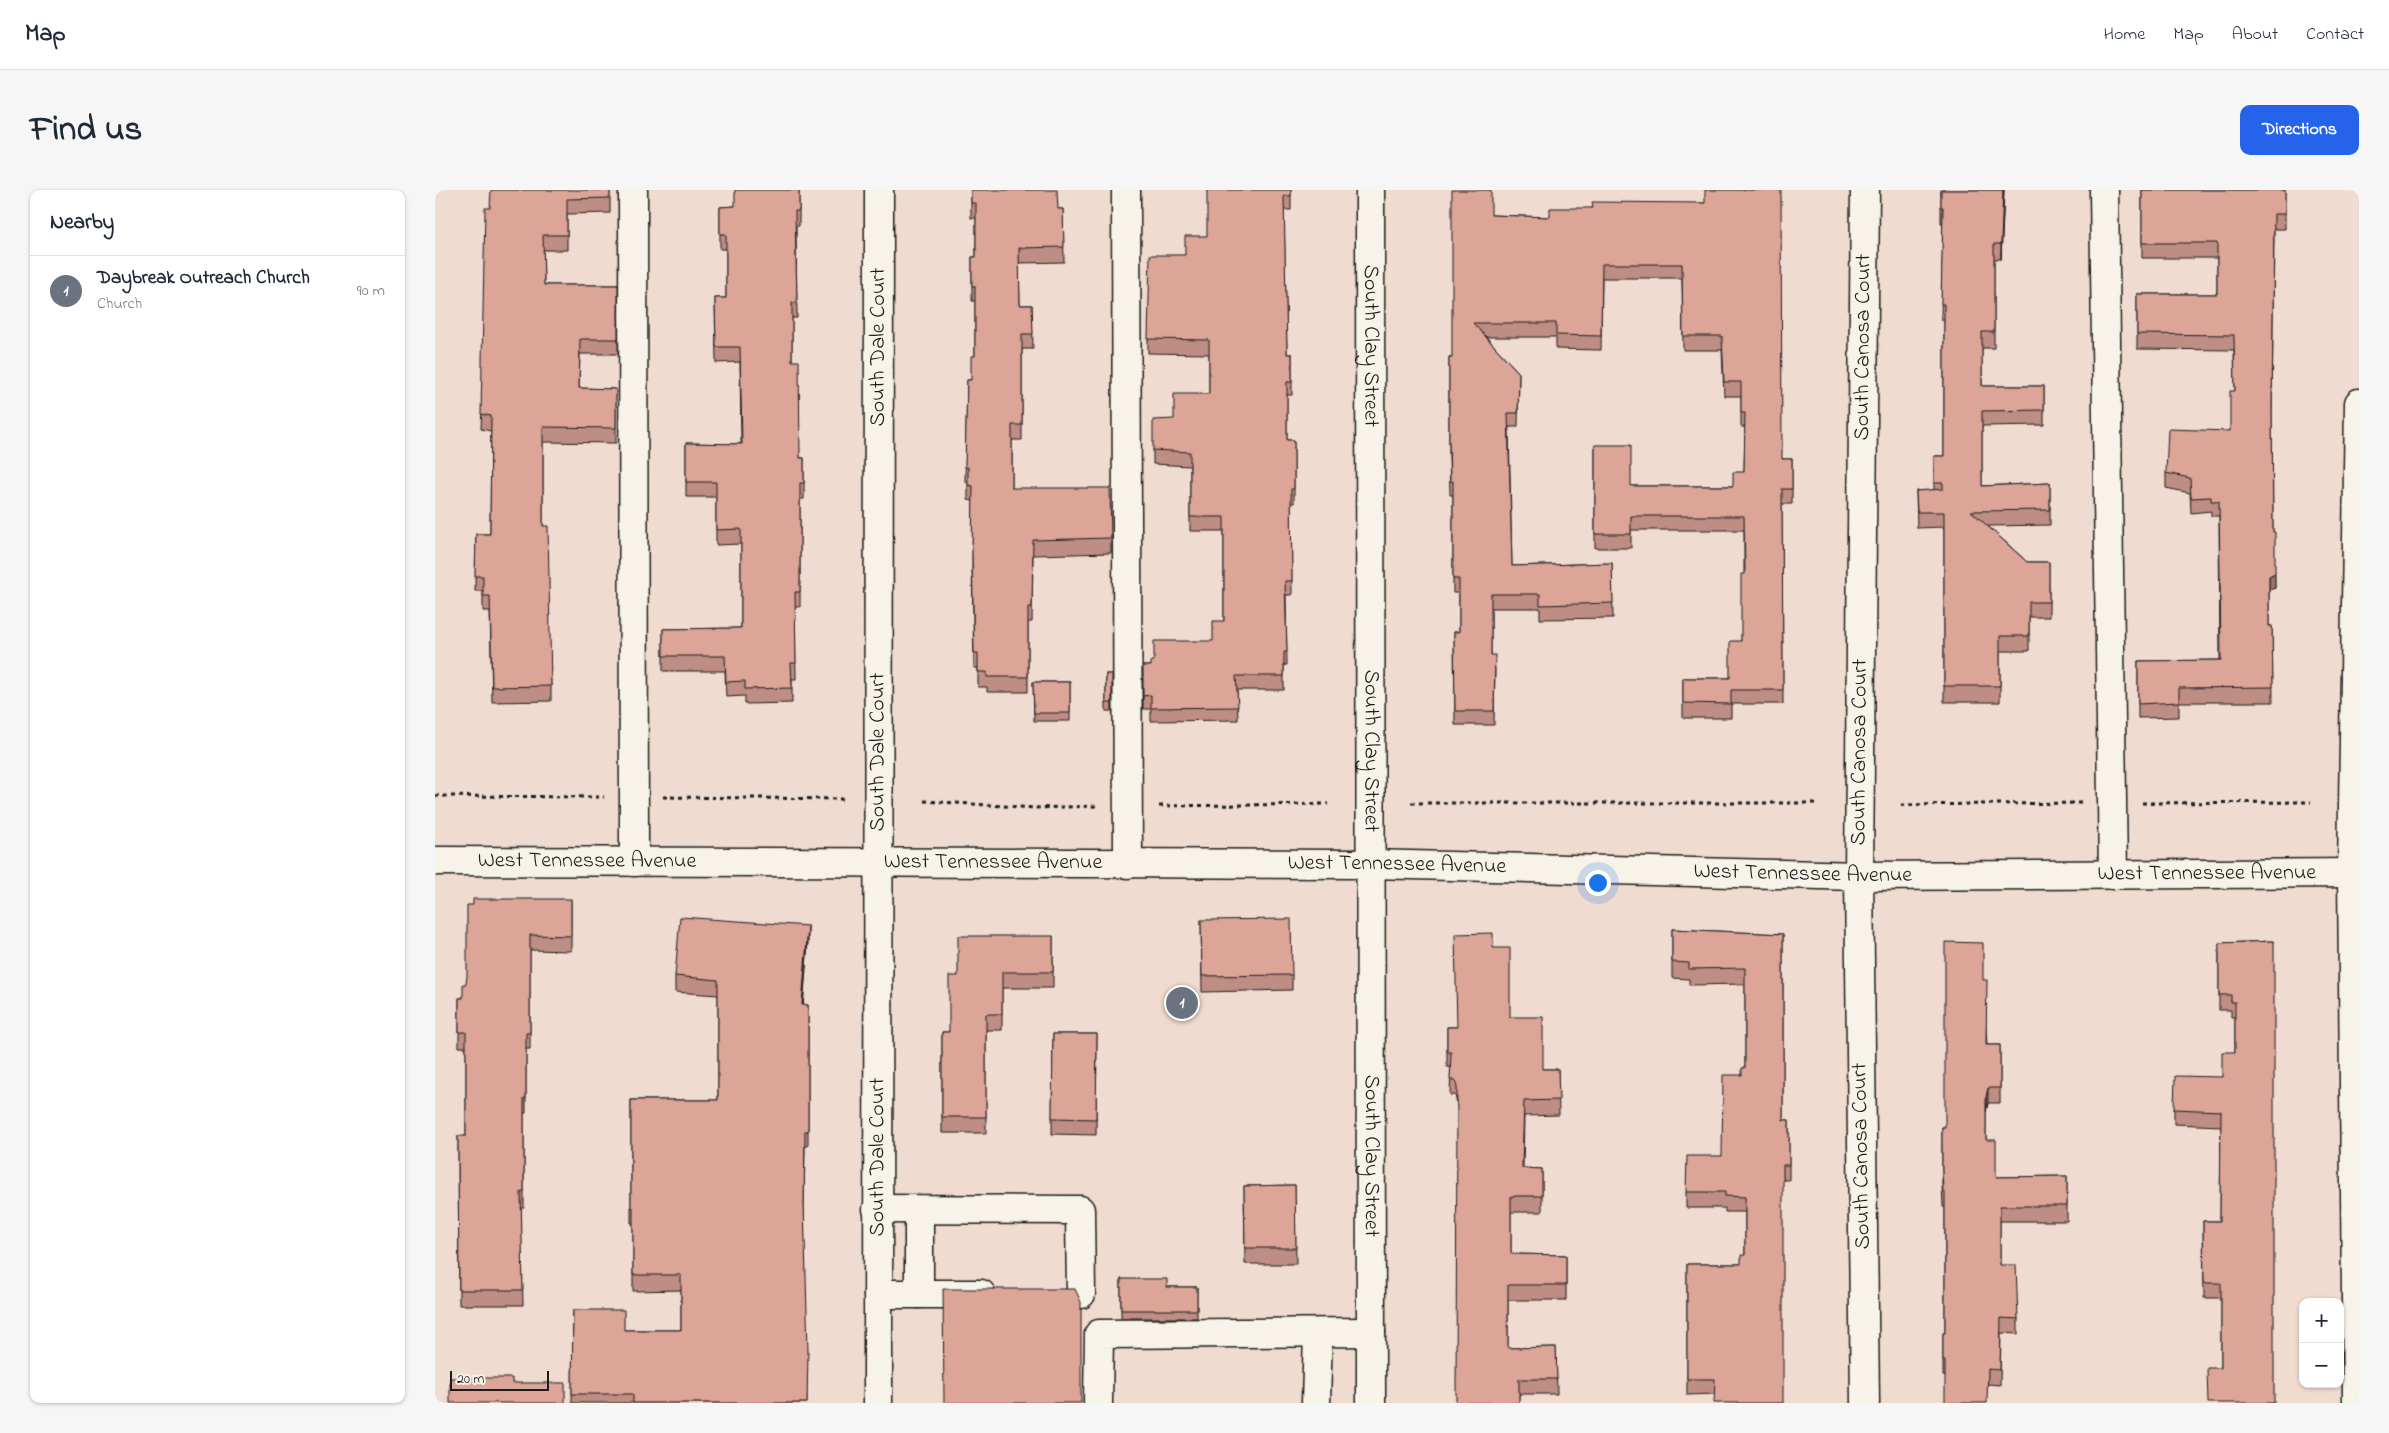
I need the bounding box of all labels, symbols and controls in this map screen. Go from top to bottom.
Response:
text: Map [25,17,66,52]
text: Home [2104,22,2145,48]
text: Map [2173,22,2204,48]
text: About [2232,22,2278,48]
text: Contact [2306,22,2364,48]
text: Find us [30,105,142,156]
button: Directions [2240,105,2359,155]
text: Nearby [50,208,114,238]
street label: South Canosa Court [1847,253,1880,441]
text: Daybreak Outreach Church [97,265,310,292]
street label: South Clay Street [1353,265,1386,428]
street label: South Dale Court [863,267,895,426]
text: 1 [63,279,69,303]
text: 90 m [357,279,385,303]
text: Church [97,292,142,316]
street label: South Canosa Court [1843,658,1877,846]
street label: South Clay Street [1353,670,1387,833]
street label: South Dale Court [862,672,895,831]
street label: West Tennessee Avenue [478,845,696,878]
street label: West Tennessee Avenue [884,846,1102,879]
street label: West Tennessee Avenue [1288,848,1507,883]
street label: West Tennessee Avenue [1693,856,1912,892]
street label: West Tennessee Avenue [2097,857,2316,891]
your location [1585,870,1611,896]
pin: 1 [1166,984,1198,1022]
street label: South Canosa Court [1844,1062,1880,1250]
street label: South Clay Street [1354,1075,1387,1238]
street label: South Dale Court [862,1077,894,1236]
map controls [2299,1298,2344,1388]
button: + [2299,1298,2344,1343]
button: − [2299,1343,2344,1388]
scale bar [450,1368,549,1391]
text: 20 m [457,1369,484,1390]

